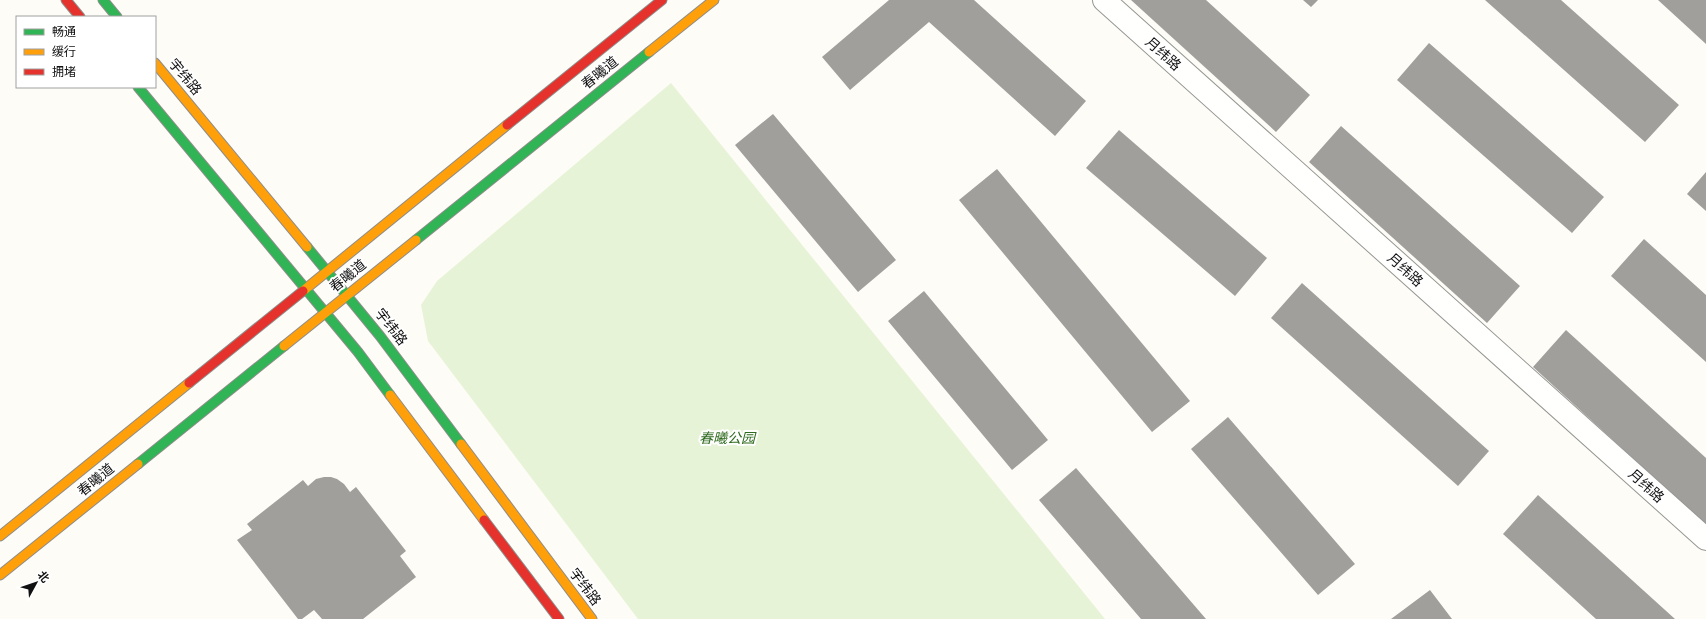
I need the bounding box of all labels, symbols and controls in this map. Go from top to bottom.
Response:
legend [16,16,156,88]
text: 畅通 [52,23,76,42]
street label: 月纬路 [1140,32,1186,76]
text: 缓行 [52,43,76,62]
street label: 春曦道 [577,52,623,94]
street label: 宇纬路 [163,54,207,100]
text: 拥堵 [52,63,76,82]
street label: 月纬路 [1382,248,1428,292]
street label: 春曦道 [325,255,371,297]
street label: 宇纬路 [370,304,412,350]
park label: 春曦公园 [699,428,757,449]
street label: 春曦道 [73,459,119,501]
street label: 月纬路 [1623,464,1669,508]
north arrow [16,563,56,603]
street label: 宇纬路 [564,564,606,610]
text: 北 [33,567,53,587]

